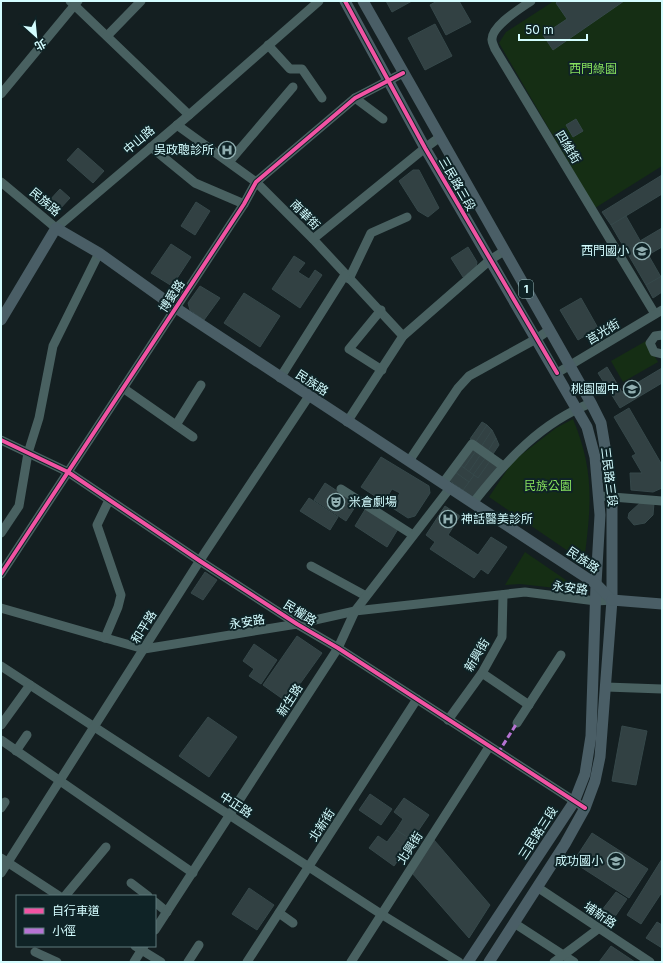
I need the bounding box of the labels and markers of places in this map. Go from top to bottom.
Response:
hospital icon: 吳政聰診所 [217,140,237,160]
place label: 吳政聰診所 [154,142,214,157]
school or university icon: 西門國小 [632,241,652,261]
place label: 西門國小 [581,243,629,258]
school or university icon: 桃園國中 [622,379,642,399]
place label: 桃園國中 [571,381,619,396]
theatre icon: 米倉劇場 [326,492,346,512]
place label: 米倉劇場 [349,494,397,509]
hospital icon: 神話醫美診所 [438,509,458,529]
place label: 神話醫美診所 [461,511,533,526]
school or university icon: 成功國小 [606,851,626,871]
place label: 成功國小 [555,853,603,868]

